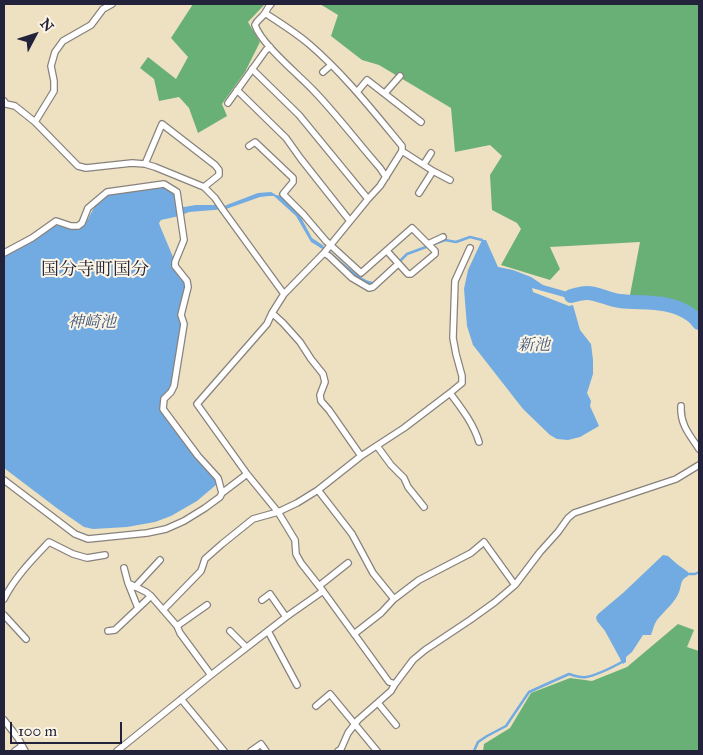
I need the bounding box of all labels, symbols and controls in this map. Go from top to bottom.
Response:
north arrow [10,10,60,60]
text: N [37,15,57,35]
district label: 国分寺町国分 [41,260,149,282]
water label: 神崎池 [68,313,116,333]
water label: 新池 [518,336,550,356]
scale bar [12,712,125,744]
text: 100 m [18,722,57,740]

